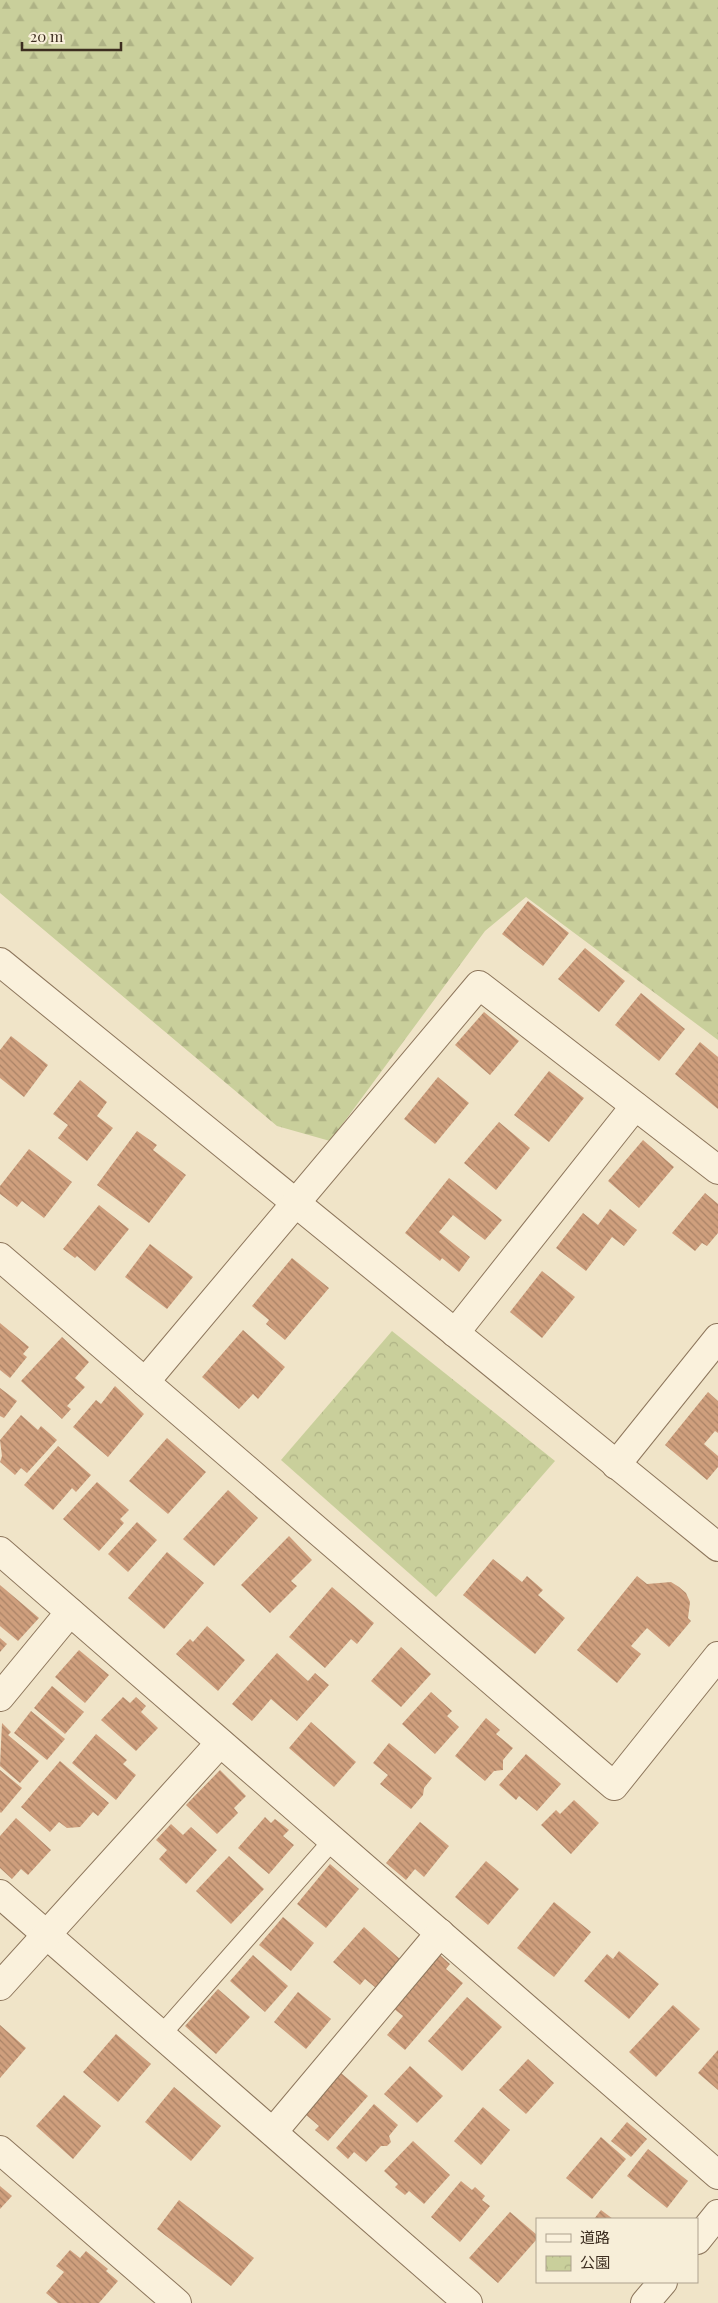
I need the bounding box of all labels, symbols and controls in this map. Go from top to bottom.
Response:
scale bar [22,20,121,52]
text: 20 m [30,26,64,46]
legend [536,2218,698,2283]
text: 道路 [580,2227,610,2247]
text: 公園 [580,2252,610,2272]

